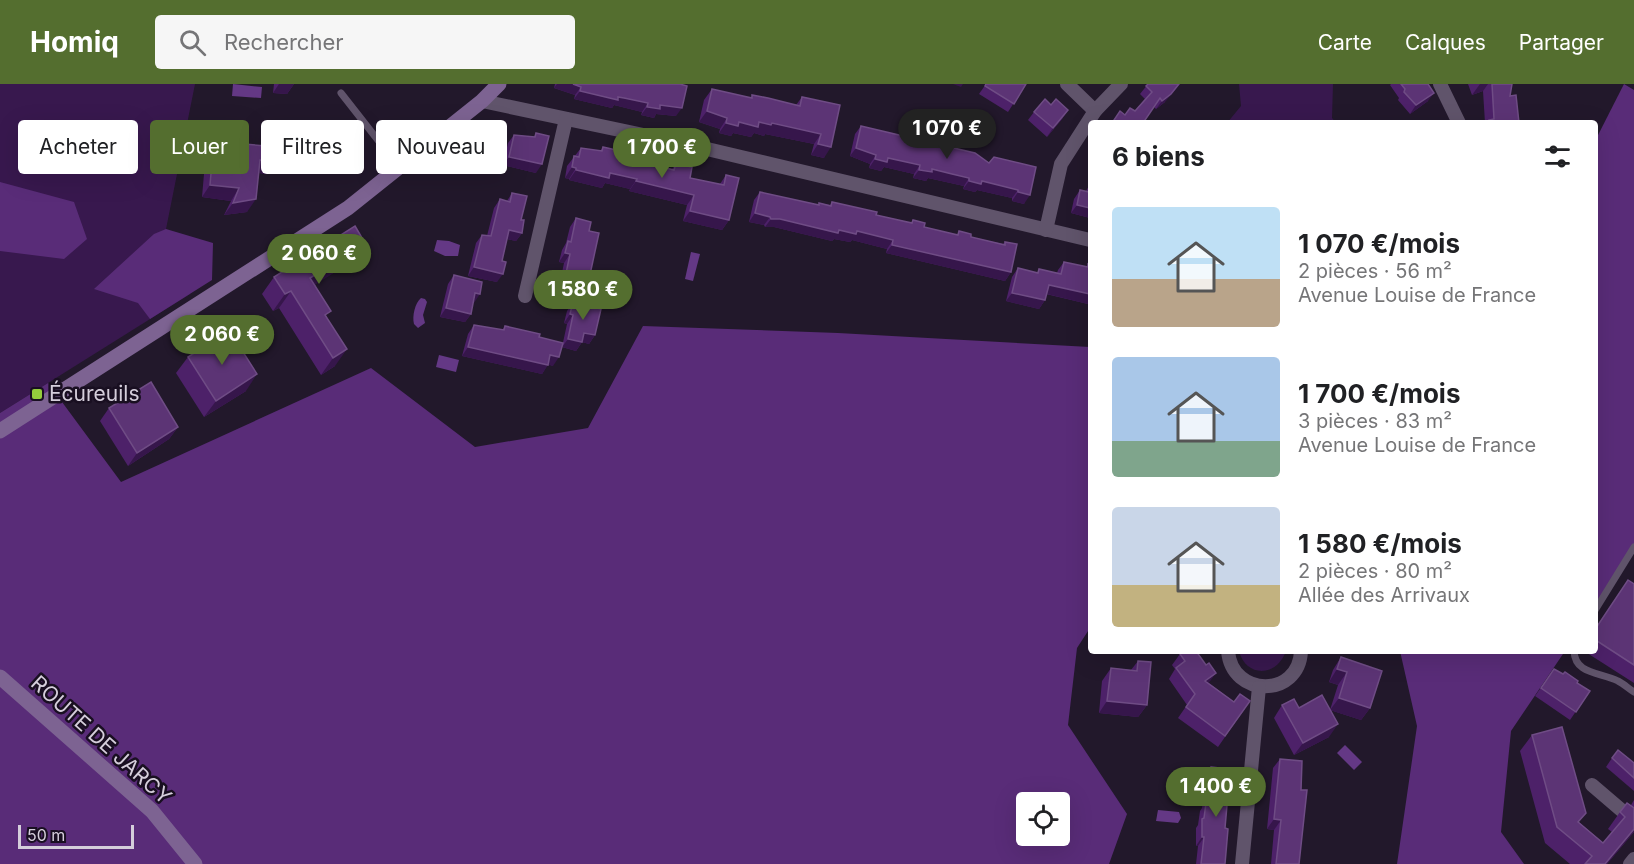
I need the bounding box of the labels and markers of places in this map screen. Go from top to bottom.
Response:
pin: 1 070 € [892,109,1002,160]
pin: 1 700 € [607,128,717,179]
pin: 2 060 € [264,234,374,285]
pin: 1 580 € [528,270,638,321]
pin: 2 060 € [167,315,277,366]
place label: Écureuils [49,380,140,406]
marker: Écureuils [30,387,44,401]
pin: 1 400 € [1161,767,1271,818]

